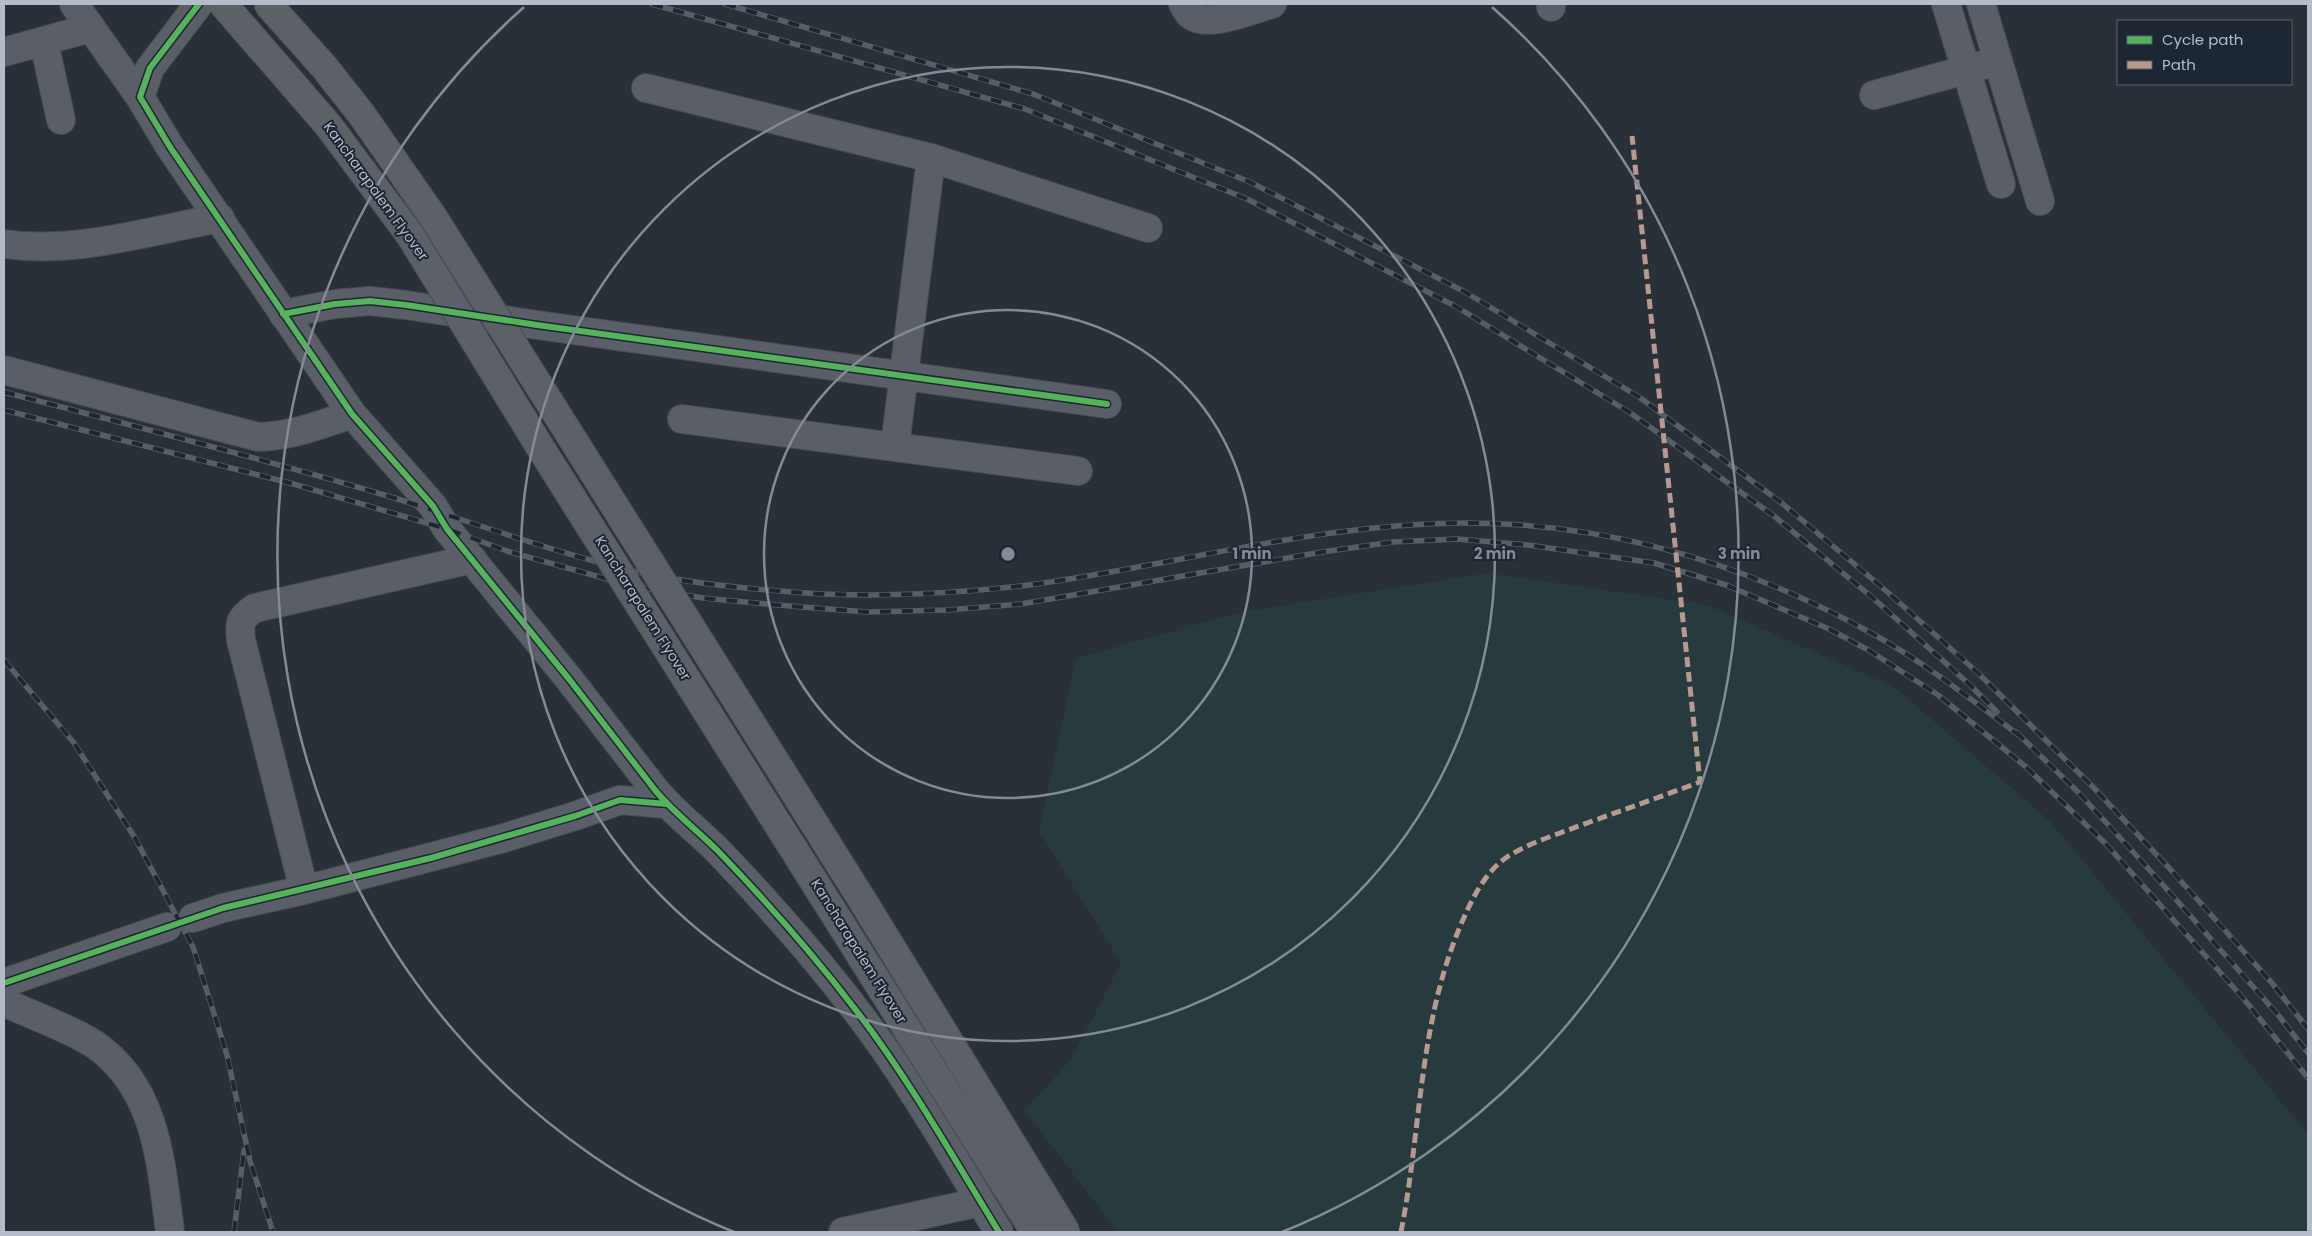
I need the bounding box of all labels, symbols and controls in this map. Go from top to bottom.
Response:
legend [2117,20,2292,85]
text: Cycle path [2162,29,2243,50]
text: Path [2162,54,2196,75]
street label: Kancharapalem Flyover [319,118,433,264]
street label: Kancharapalem Flyover [590,532,696,684]
text: 1 min [1232,543,1272,564]
text: 2 min [1474,543,1516,564]
text: 3 min [1718,543,1760,564]
centre of rings [999,545,1017,563]
street label: Kancharapalem Flyover [806,875,912,1027]

